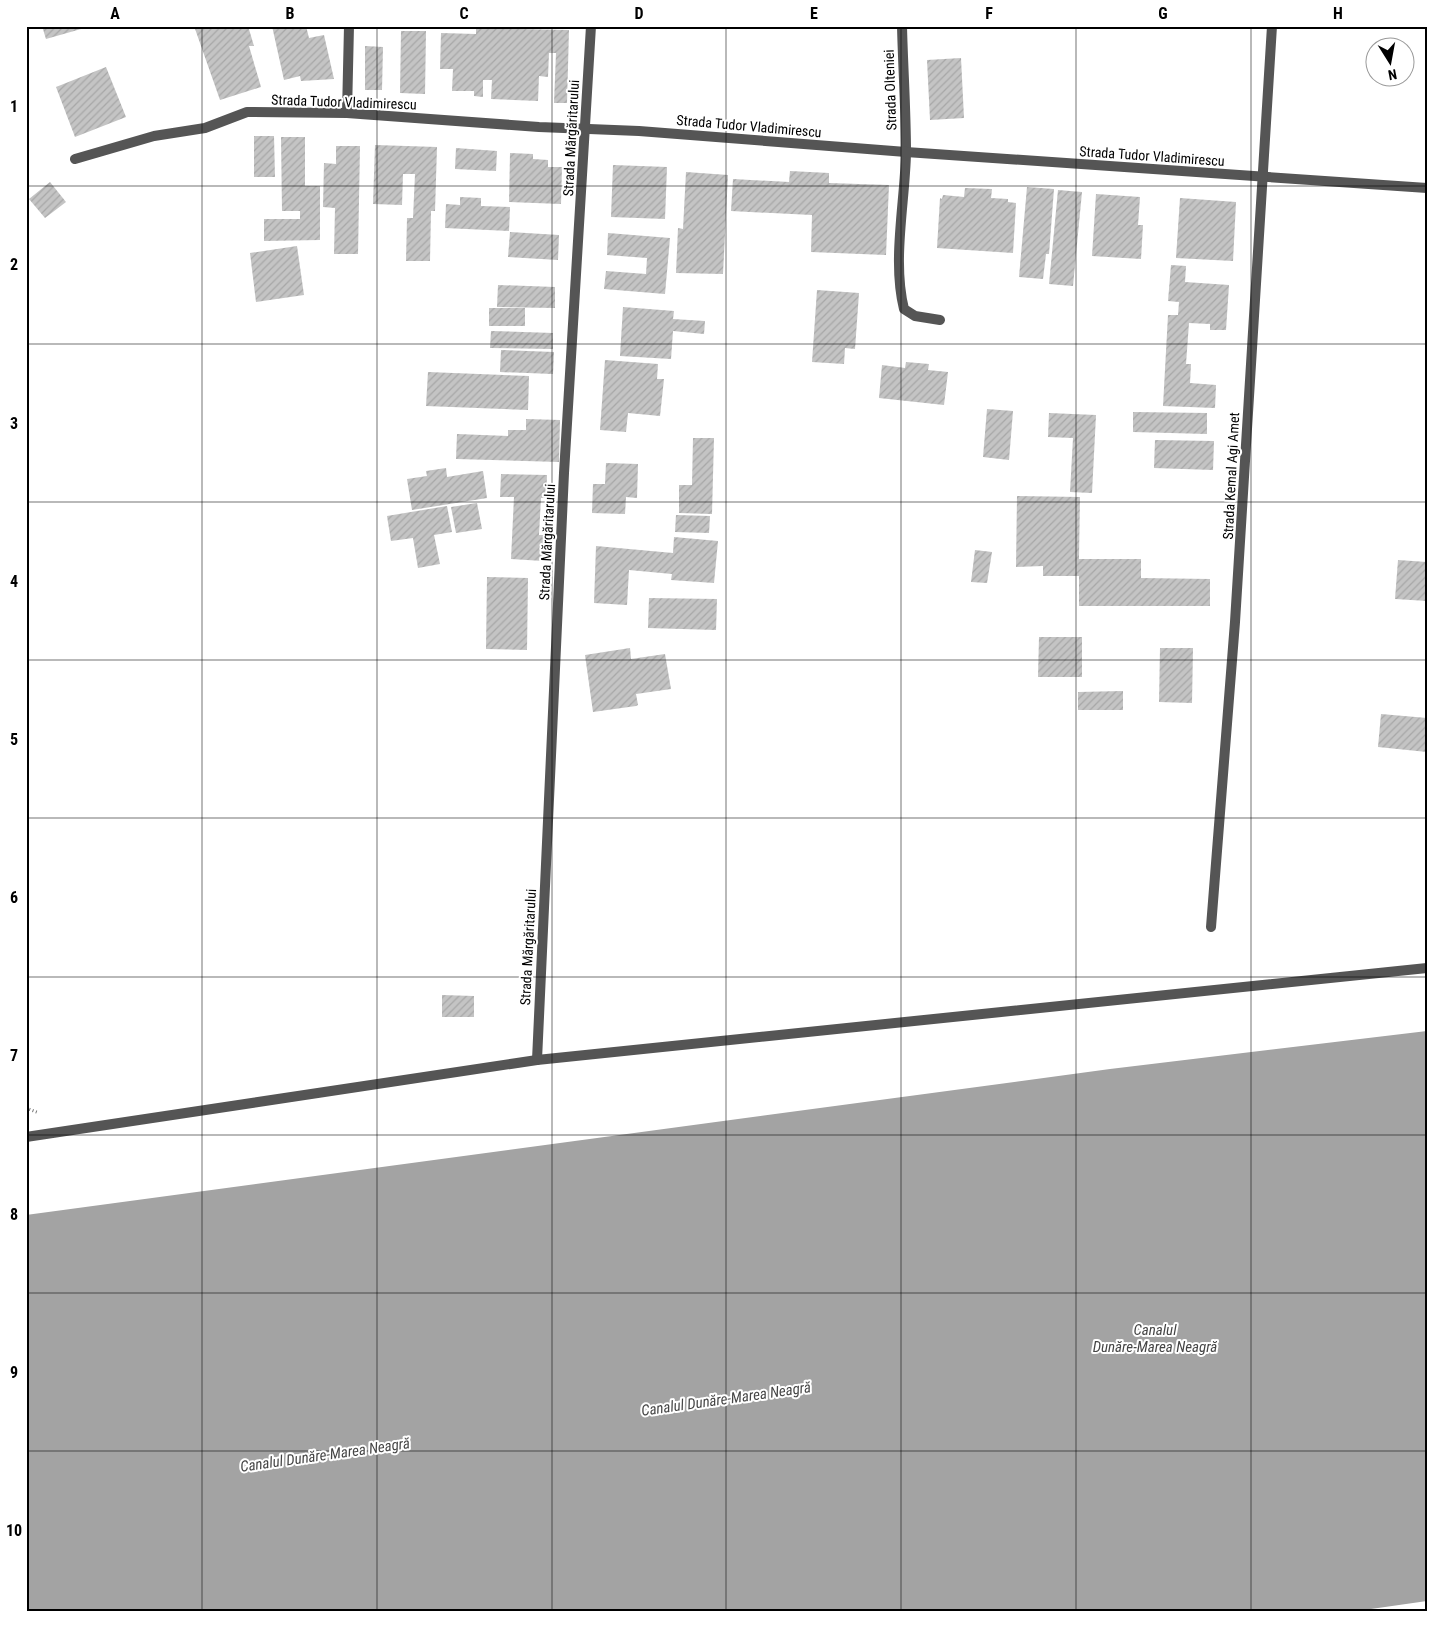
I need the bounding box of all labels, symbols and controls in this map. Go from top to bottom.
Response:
text: A [110,4,120,23]
text: B [286,4,295,23]
text: C [459,4,469,23]
text: D [634,4,644,23]
text: E [810,4,818,23]
text: F [985,4,993,23]
text: G [1158,4,1168,23]
text: H [1333,4,1343,23]
north arrow [1366,38,1416,88]
street label: Strada Olteniei [881,49,899,131]
text: N [1387,66,1398,83]
street label: Strada Mărgăritarului [560,79,582,197]
street label: Strada Tudor Vladimirescu [271,91,417,113]
text: 1 [10,97,18,116]
street label: Strada Tudor Vladimirescu [676,112,822,140]
street label: Strada Tudor Vladimirescu [1079,143,1225,169]
text: 2 [10,255,18,274]
street label: Strada Kemal Agi Amet [1220,412,1242,540]
text: 3 [10,414,18,433]
street label: Strada Mărgăritarului [536,483,558,601]
text: 4 [10,572,18,591]
text: 5 [10,730,18,749]
text: 6 [10,888,18,907]
street label: Strada Mărgăritarului [517,888,539,1006]
text: 7 [10,1046,18,1065]
text: 8 [10,1205,18,1224]
water label: Canalul Dunăre-Marea Neagră [1093,1321,1217,1356]
text: 9 [10,1363,18,1382]
water label: Canalul Dunăre-Marea Neagră [640,1378,812,1420]
water label: Canalul Dunăre-Marea Neagră [239,1434,411,1476]
text: 10 [6,1521,22,1540]

